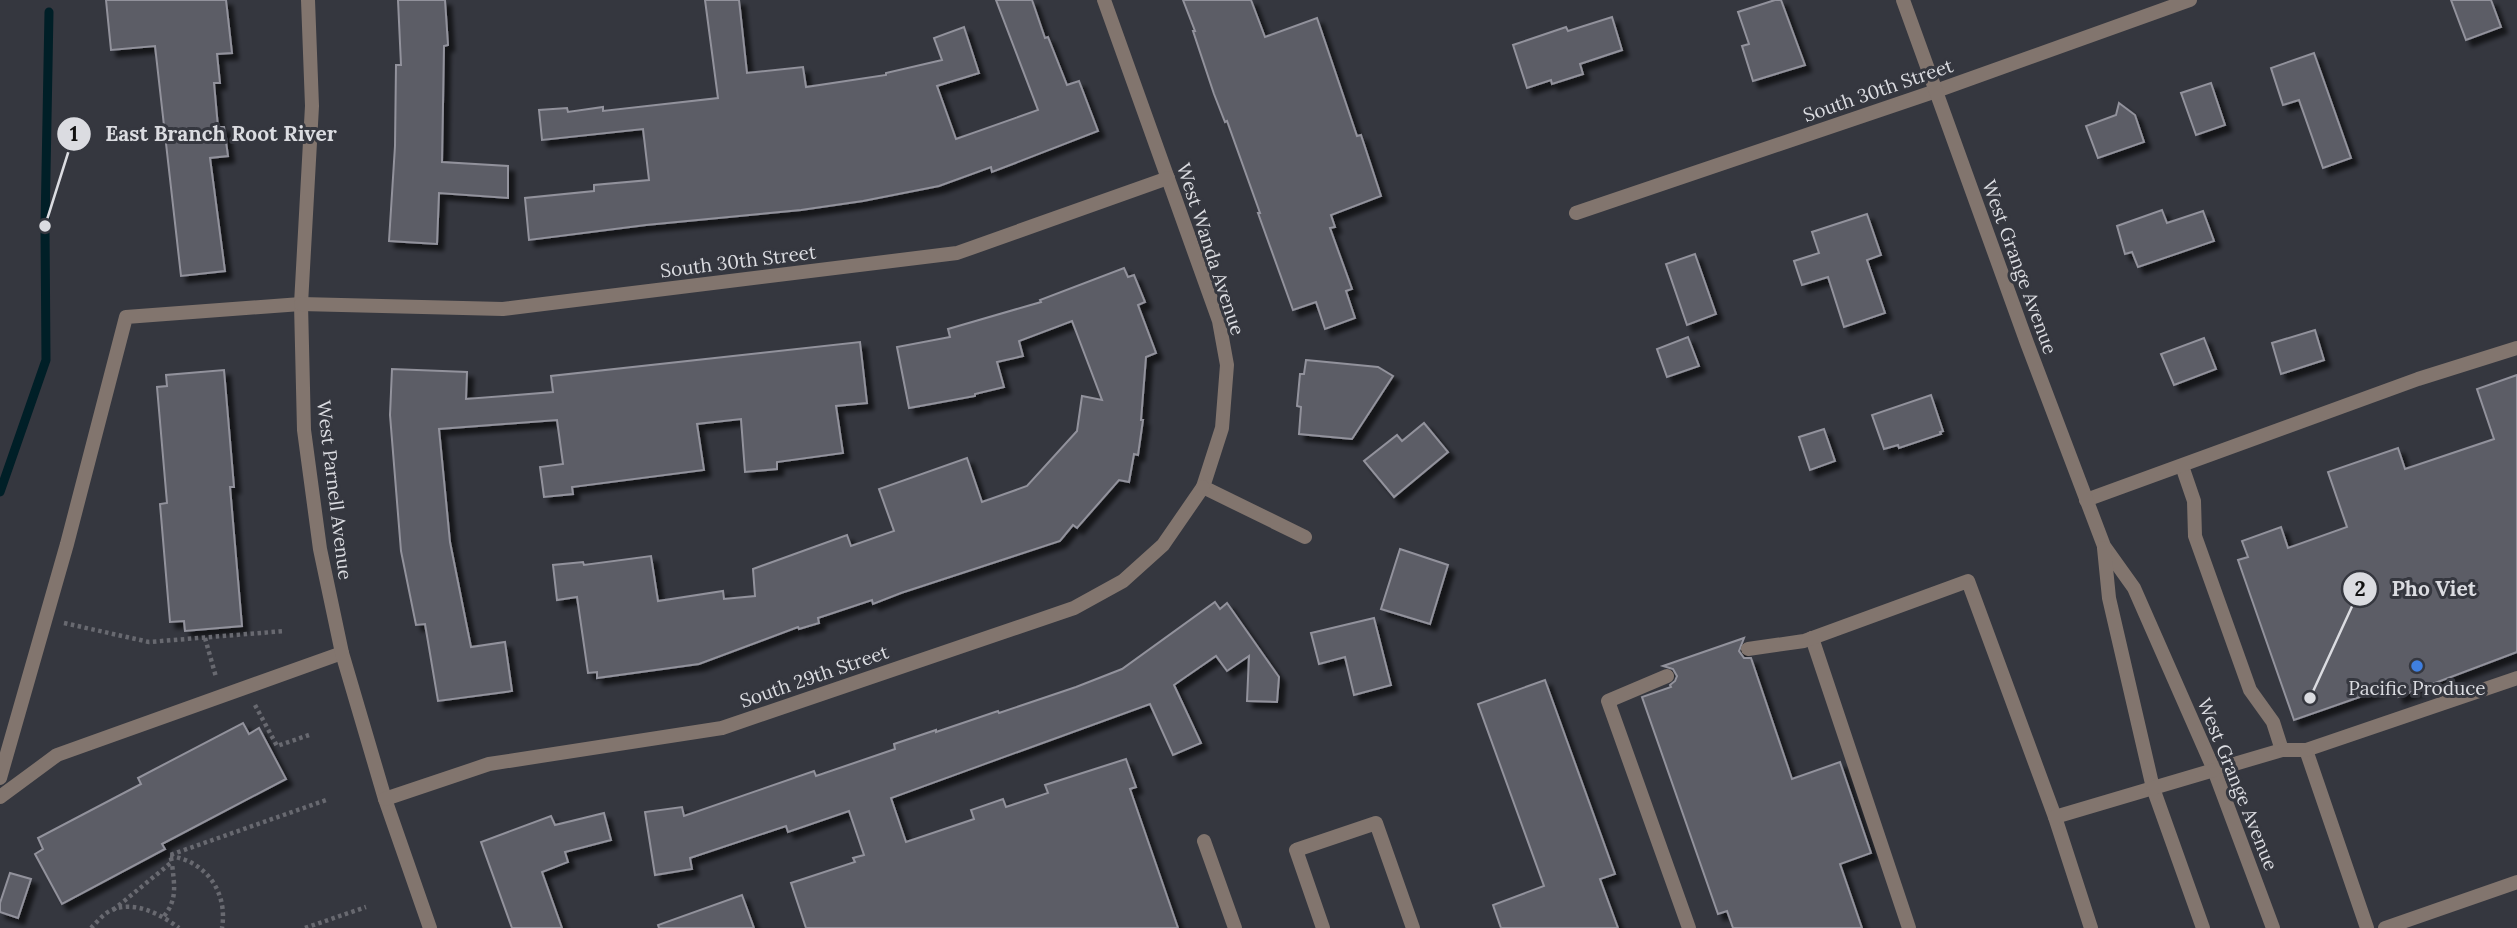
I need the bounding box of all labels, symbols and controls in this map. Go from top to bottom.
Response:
street label: South 30th Street [1800,53,1957,127]
callout: East Branch Root River [56,113,351,155]
text: 1 [70,120,78,147]
text: East Branch Root River [105,120,337,147]
street label: West Wanda Avenue [1172,160,1250,338]
street label: West Grange Avenue [1977,177,2063,357]
street label: South 30th Street [659,239,818,282]
street label: West Parnell Avenue [312,399,358,581]
callout: Pho Viet [2342,568,2490,610]
text: 2 [2354,575,2366,602]
text: Pho Viet [2392,575,2477,602]
street label: South 29th Street [736,639,892,713]
marker: Pacific Produce [2409,658,2425,674]
place label: Pacific Produce [2348,676,2486,700]
street label: West Grange Avenue [2192,694,2284,874]

